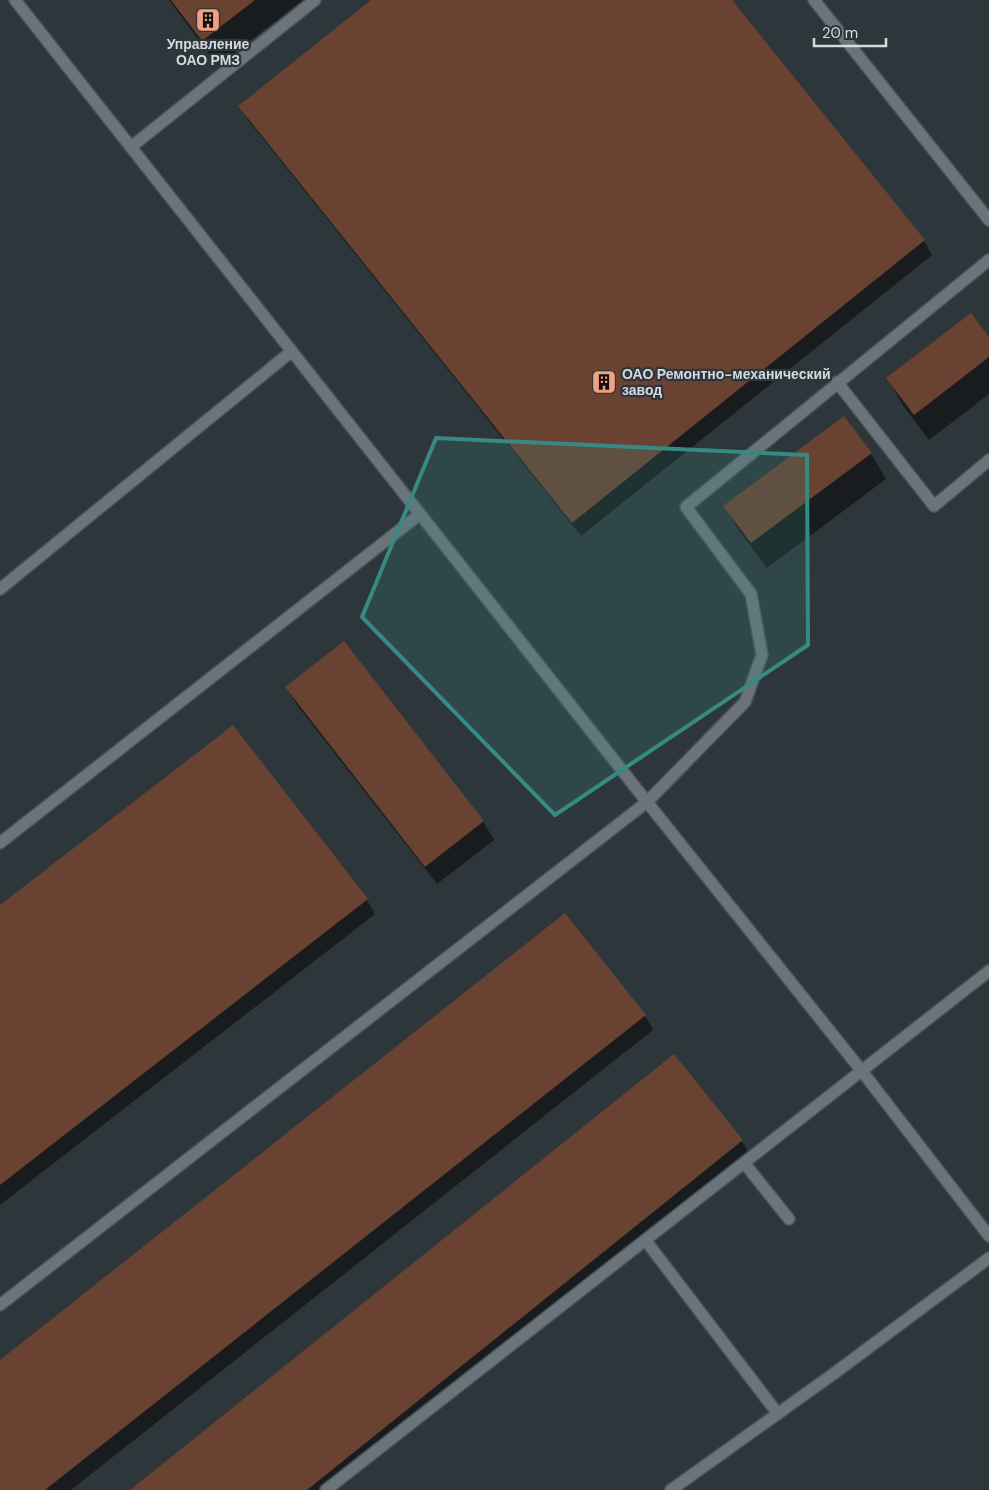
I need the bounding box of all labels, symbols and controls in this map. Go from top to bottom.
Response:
building icon: Управление ОАО РМЗ [195,7,221,33]
scale bar [814,15,886,47]
text: 20 m [822,23,858,43]
place label: Управление ОАО РМЗ [167,35,250,69]
place label: ОАО Ремонтно-механический завод [622,365,831,399]
building icon: ОАО Ремонтно-механический завод [591,369,617,395]

